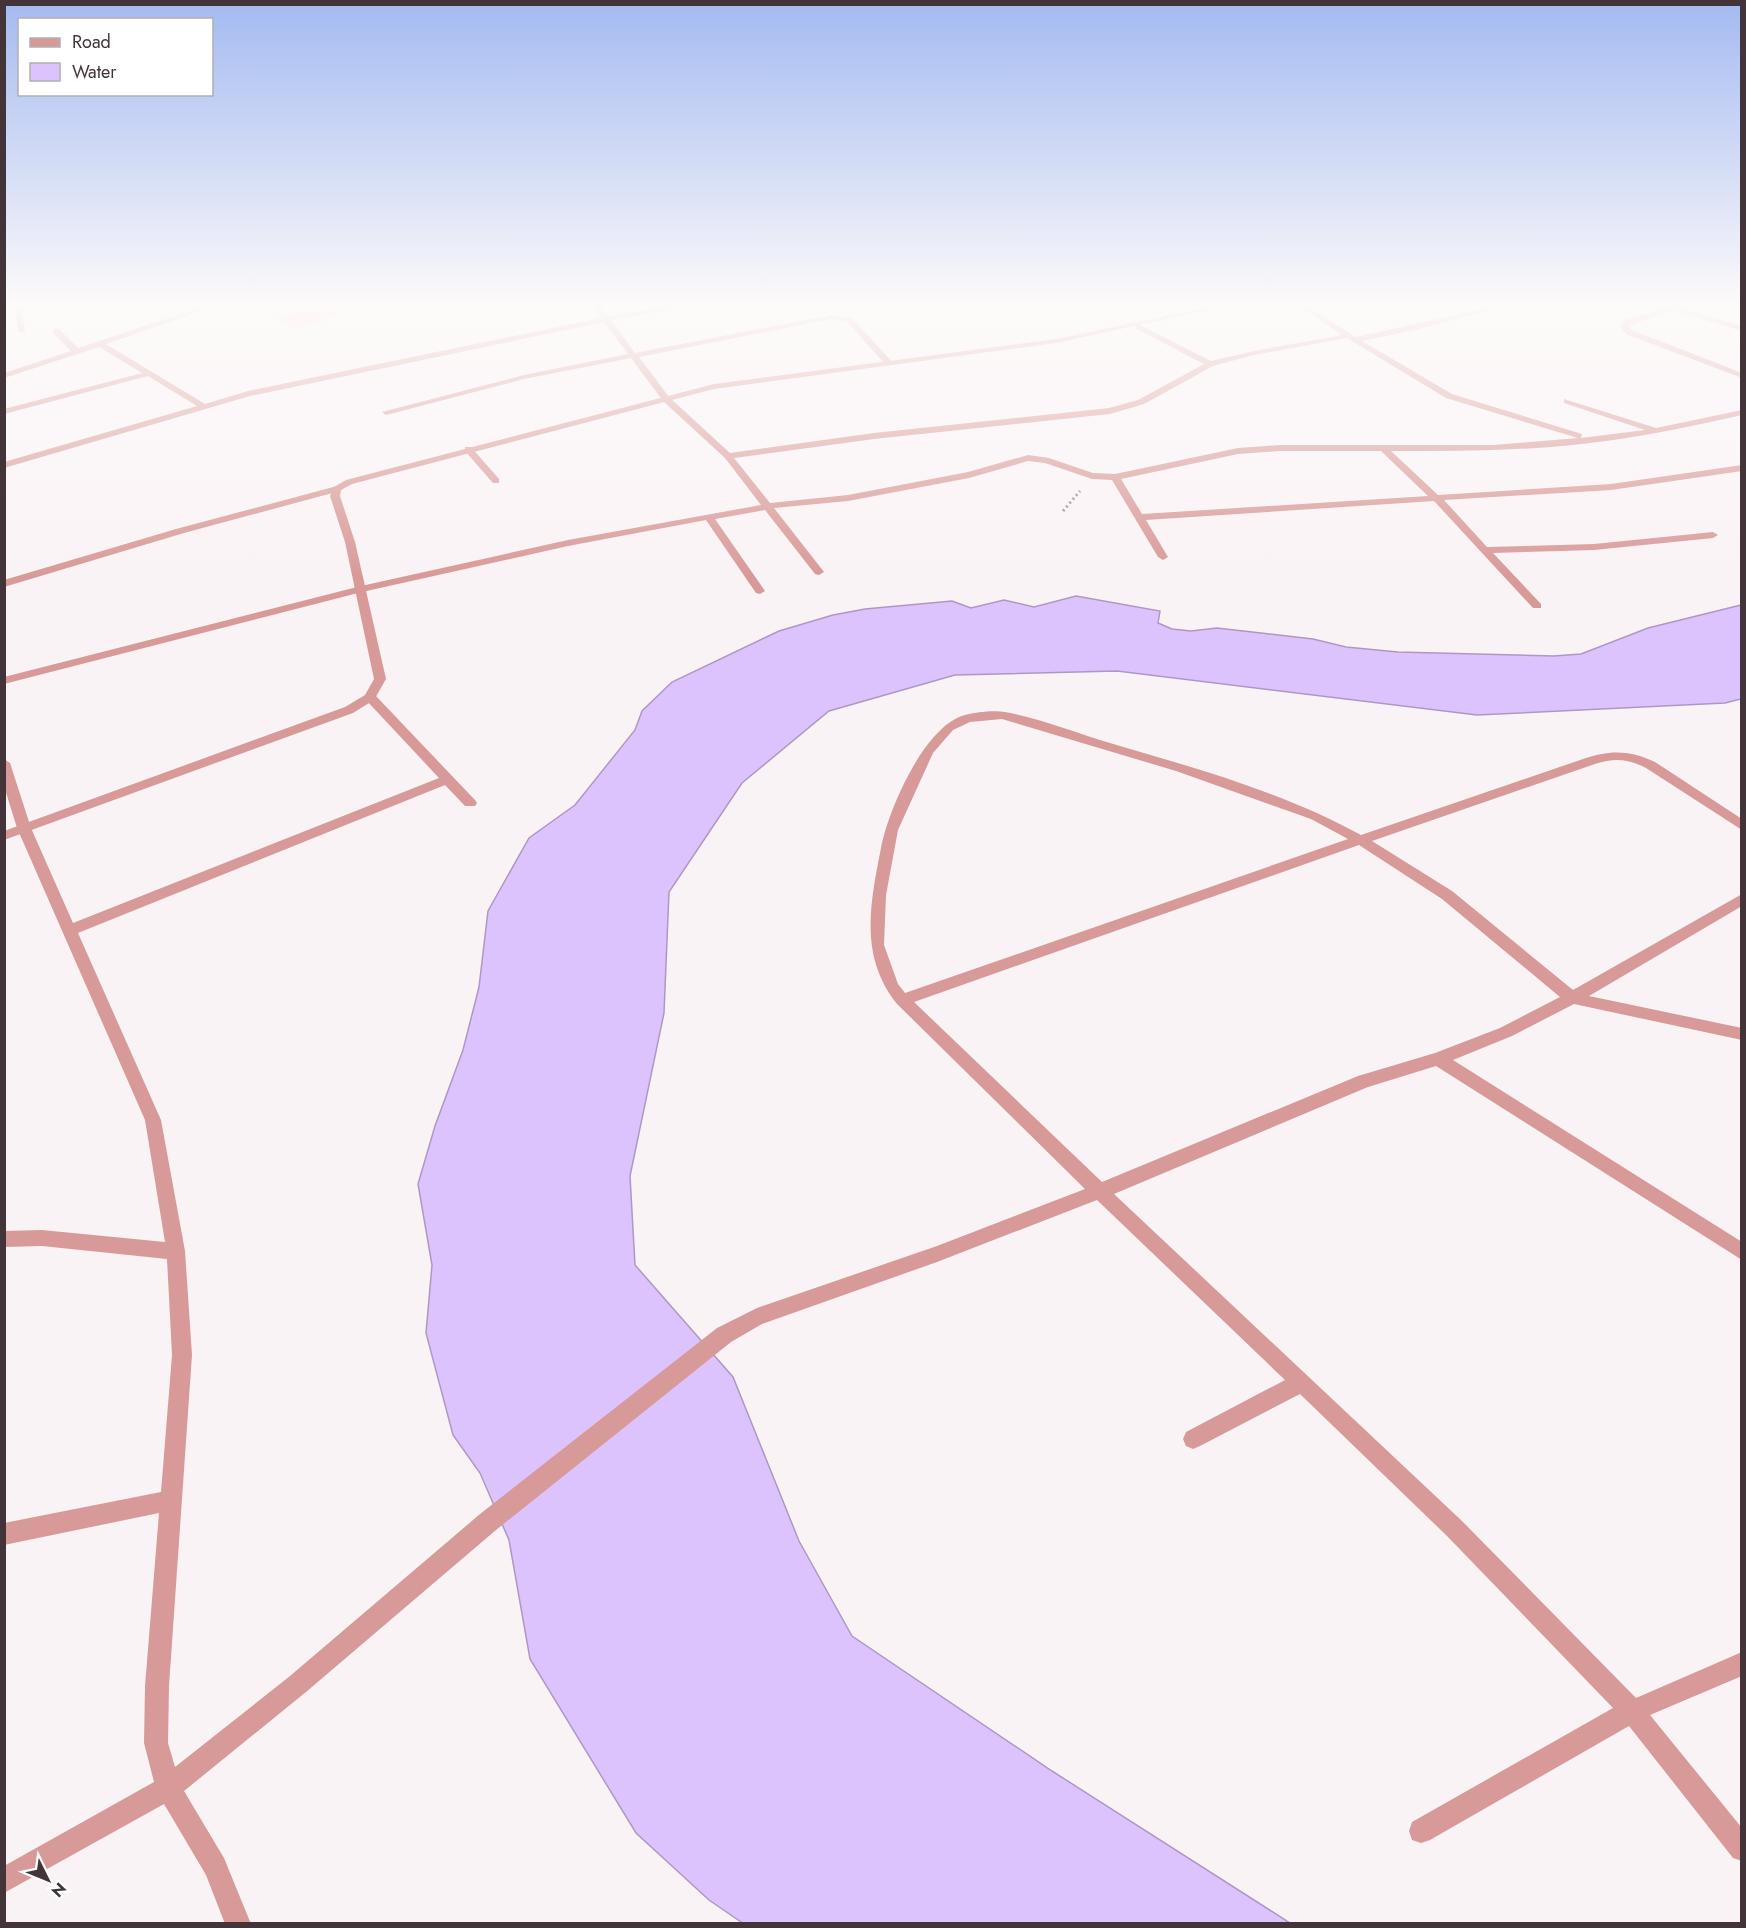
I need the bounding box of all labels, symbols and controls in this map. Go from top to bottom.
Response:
legend [18,18,213,96]
text: Road [72,29,111,55]
text: Water [72,59,117,85]
north arrow [18,1850,78,1910]
text: N [46,1877,71,1902]

